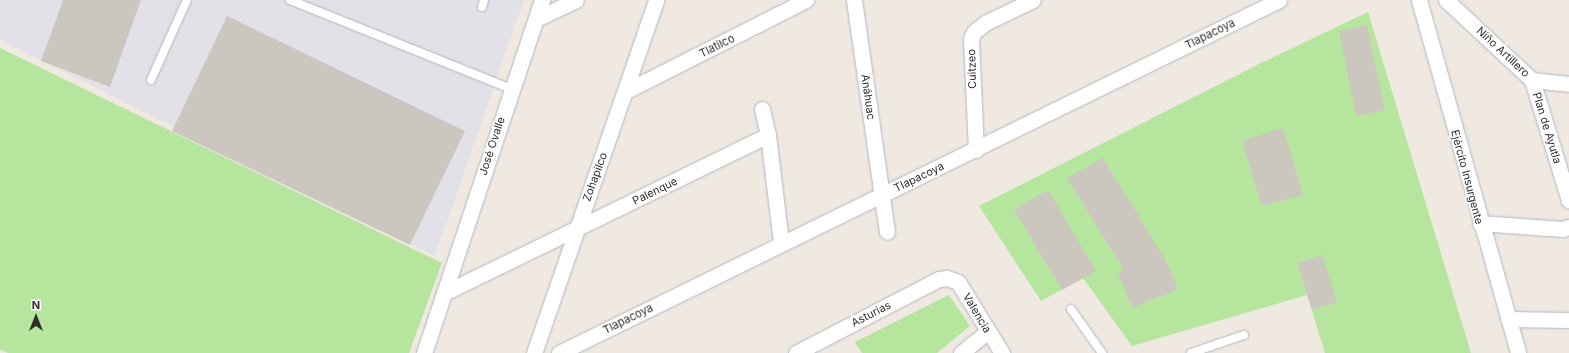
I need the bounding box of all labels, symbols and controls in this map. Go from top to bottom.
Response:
street label: Tlapacoya [1183,16,1237,52]
street label: Niño Artillero [1474,24,1532,80]
street label: Tlatilco [697,32,737,60]
street label: Cuitzeo [965,49,979,89]
street label: Anáhuac [858,73,878,121]
street label: Plan de Ayutla [1530,91,1564,165]
street label: José Ovalle [476,115,508,177]
street label: Ejército Insurgente [1448,128,1486,226]
street label: Zohapilco [580,151,610,203]
street label: Tlapacoya [892,159,946,195]
street label: Palenque [630,174,680,208]
street label: Valencia [960,291,994,335]
north arrow [16,297,56,337]
text: N [32,298,40,312]
street label: Asturias [849,298,893,330]
street label: Tlapacoya [601,301,655,337]

